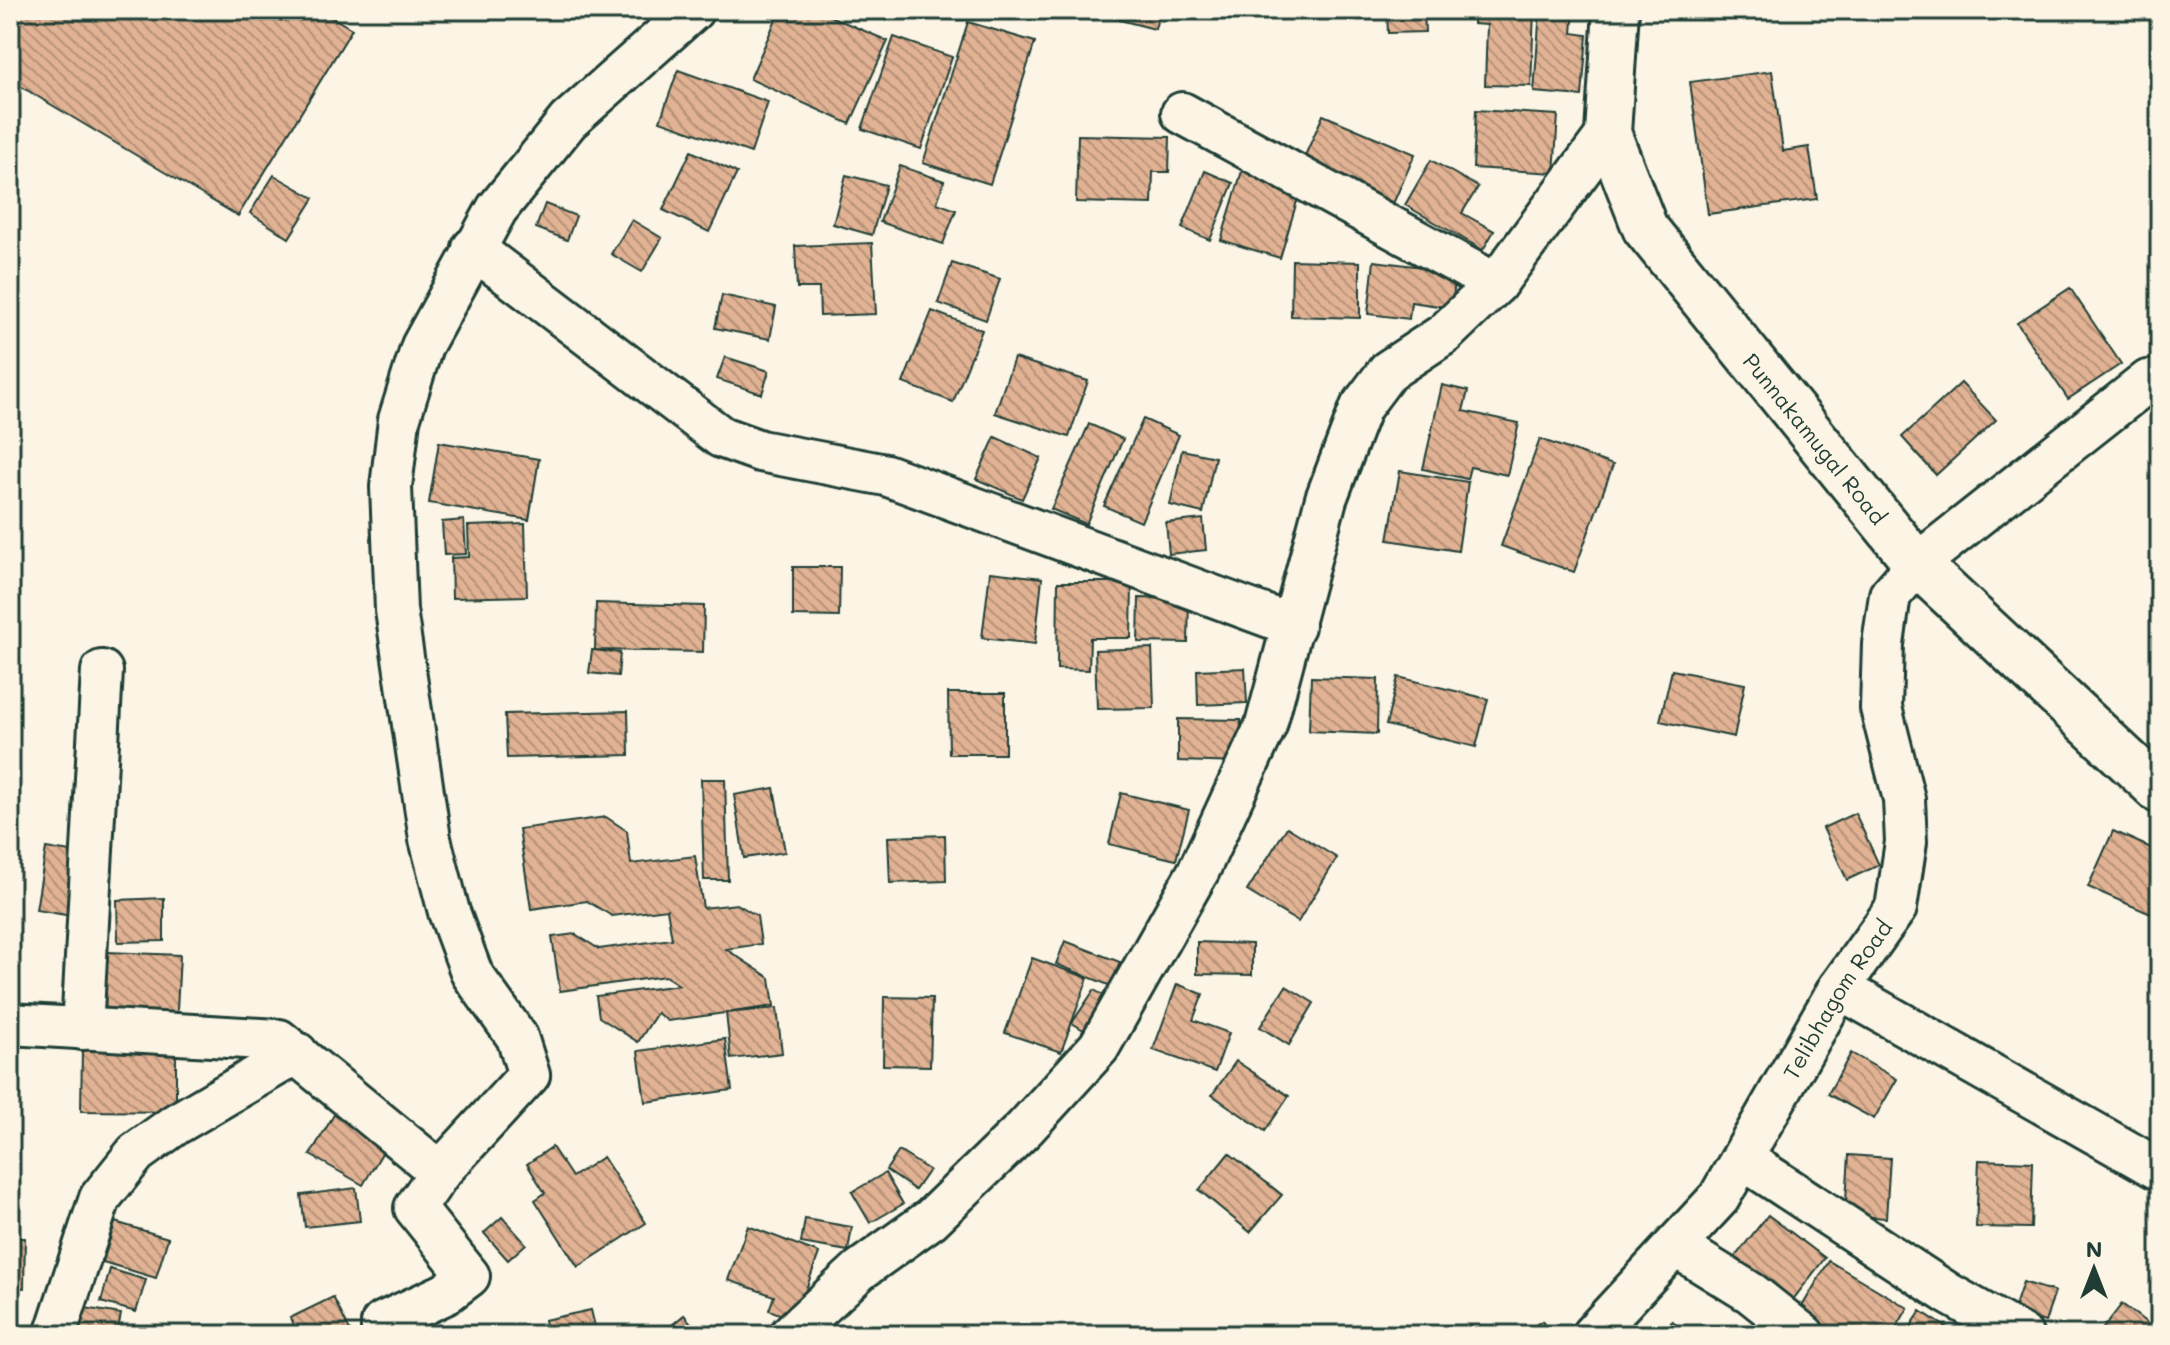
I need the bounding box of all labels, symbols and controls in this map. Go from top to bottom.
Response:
street label: Punnakamugal Road [1737,347,1894,530]
street label: Telibhagom Road [1776,914,1898,1084]
north arrow [2054,1229,2134,1309]
text: N [2086,1234,2102,1263]

